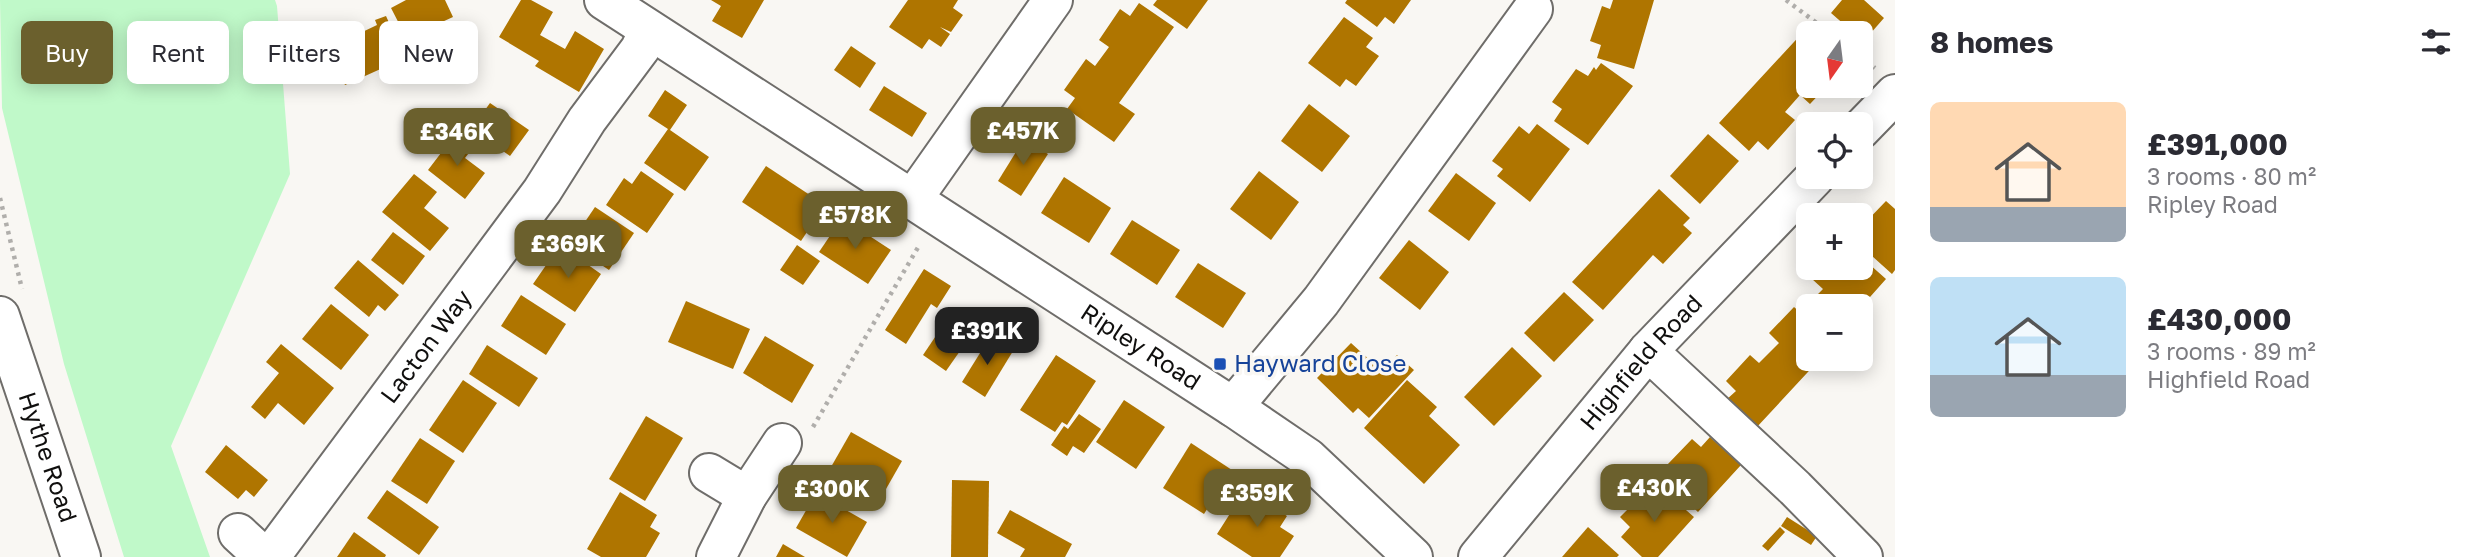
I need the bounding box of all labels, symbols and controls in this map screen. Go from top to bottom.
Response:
chip: Buy [21,21,113,84]
chip: Rent [127,21,229,84]
chip: Filters [243,21,365,84]
chip: New [379,21,478,84]
north arrow [1796,21,1872,98]
map controls [1796,21,1873,371]
icon: filters [2417,23,2455,61]
text: 8 homes [1930,24,2054,60]
pin: £346K [408,108,506,168]
pin: £457K [974,108,1072,167]
button: locate [1796,112,1873,189]
text: £457K [987,116,1059,144]
text: £346K [420,117,494,145]
text: £391,000 [2147,126,2288,162]
icon: home [1986,130,2070,214]
text: 3 rooms · 80 m² [2147,162,2316,190]
text: Ripley Road [2147,190,2278,218]
pin: £578K [806,191,904,251]
text: £578K [818,200,892,228]
button: + [1796,203,1873,280]
pin: £369K [519,220,617,280]
text: £369K [530,229,606,257]
street label: Lacton Way [373,283,477,408]
street label: Highfield Road [1573,288,1707,435]
button: − [1796,294,1873,371]
street label: Ripley Road [1076,297,1207,395]
text: £430,000 [2147,301,2291,337]
icon: home [1986,305,2070,389]
pin: £391K [938,308,1036,367]
text: £391K [951,316,1023,344]
text: 3 rooms · 89 m² [2147,337,2316,365]
place label: Hayward Close [1234,348,1406,377]
marker: Hayward Close [1212,356,1228,372]
text: Highfield Road [2147,365,2310,393]
street label: Hythe Road [14,388,84,526]
pin: £430K [1605,464,1703,524]
pin: £300K [783,466,881,525]
pin: £359K [1208,470,1306,529]
text: £430K [1616,473,1692,501]
text: £300K [794,474,870,502]
text: £359K [1220,478,1294,506]

